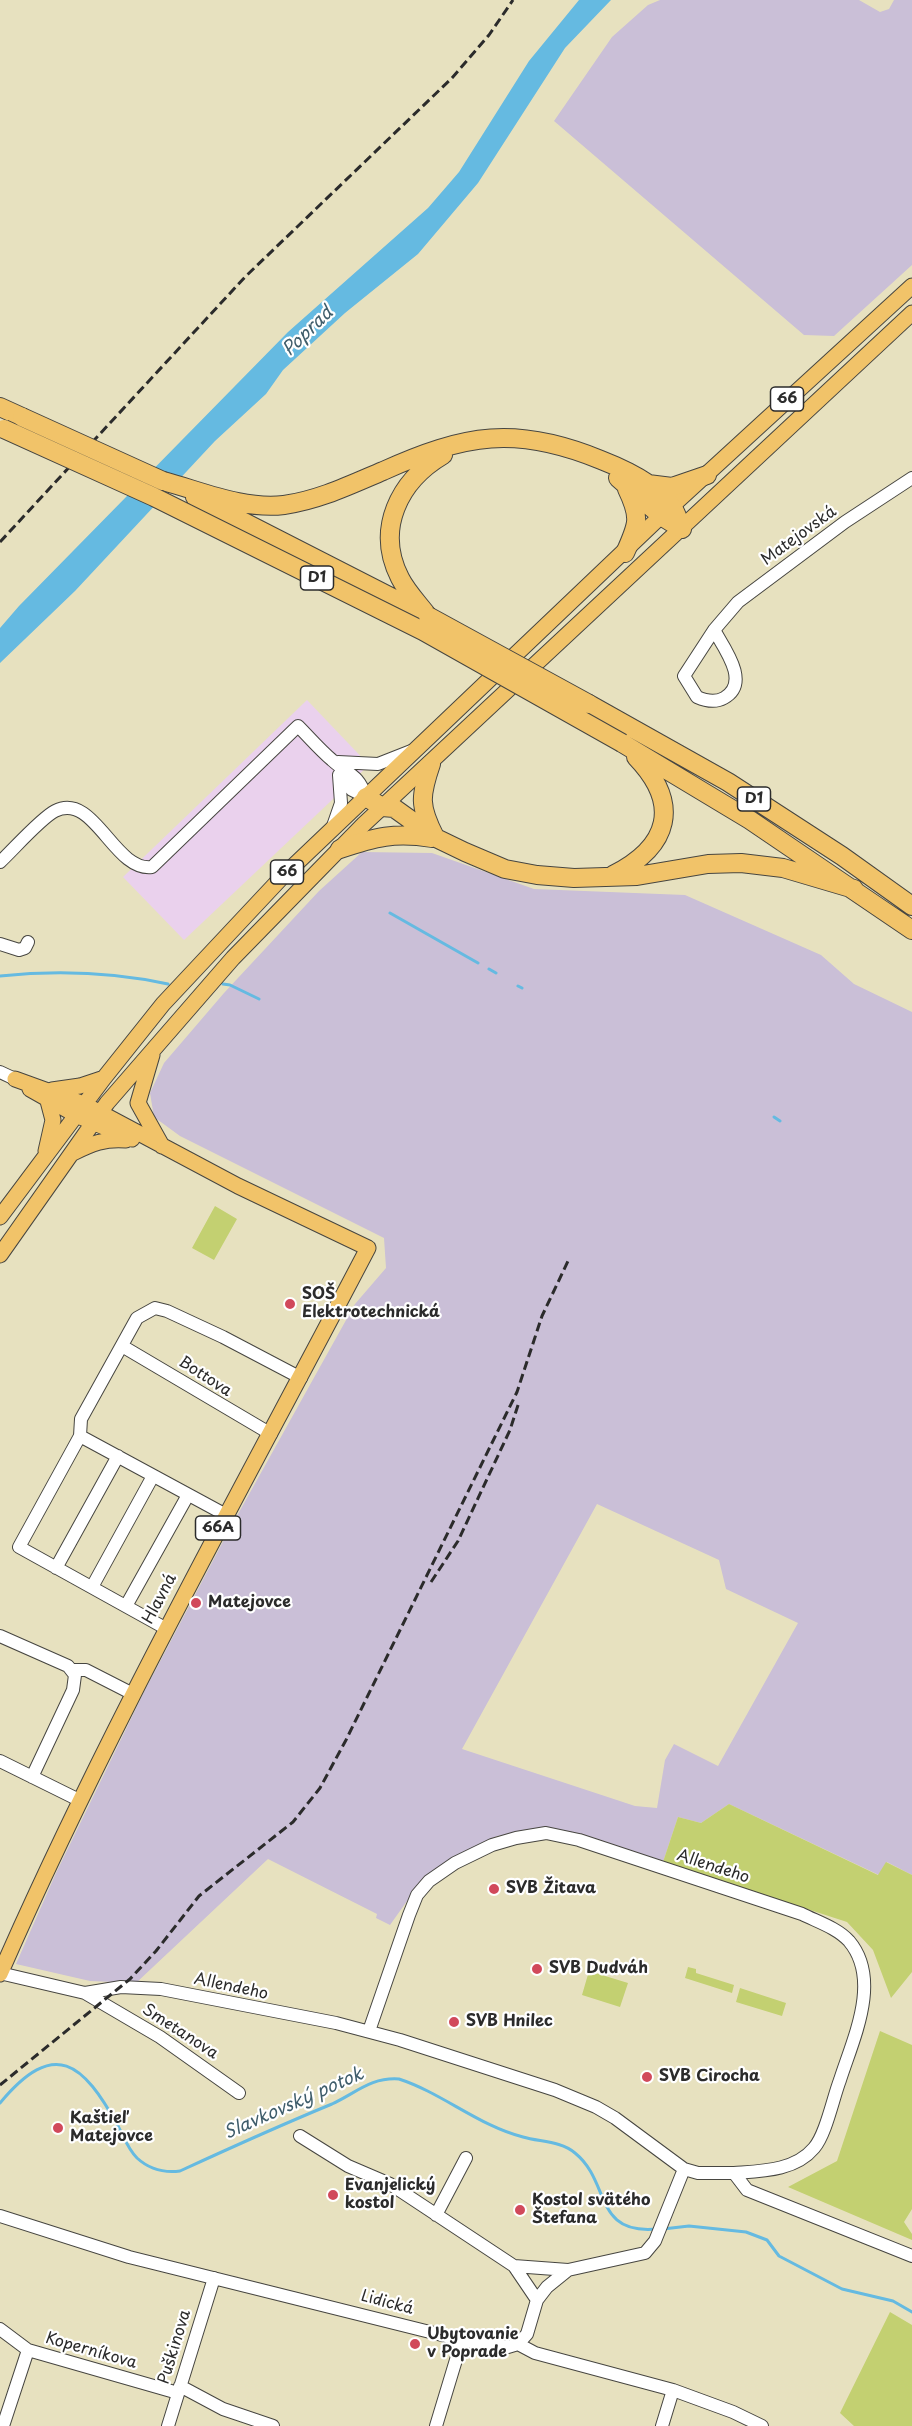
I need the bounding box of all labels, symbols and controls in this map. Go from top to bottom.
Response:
water label: Poprad [278,303,338,361]
road number: 66 [770,387,804,411]
street label: Matejovská [758,502,840,570]
road number: D1 [300,566,334,590]
road number: D1 [738,787,771,811]
road number: 66 [270,860,304,884]
place label: SOŠ Elektrotechnická [302,1285,440,1323]
marker: SOŠ Elektrotechnická [283,1297,297,1311]
street label: Bottova [175,1353,235,1401]
road number: 66A [196,1516,240,1540]
street label: Hlavná [139,1571,181,1627]
place label: Matejovce [208,1593,291,1613]
marker: Matejovce [189,1596,203,1610]
street label: Allendeho [674,1846,752,1888]
place label: SVB Žitava [506,1879,596,1899]
marker: SVB Žitava [487,1882,501,1896]
place label: SVB Dudváh [549,1959,648,1979]
marker: SVB Dudváh [530,1962,544,1976]
street label: Allendeho [192,1970,270,2004]
street label: Smetanova [138,2000,222,2064]
place label: SVB Hnilec [466,2012,553,2032]
marker: SVB Hnilec [447,2015,461,2029]
water label: Slavkovský potok [221,2064,367,2144]
place label: SVB Cirocha [659,2067,760,2087]
marker: SVB Cirocha [640,2070,654,2084]
place label: Kaštieľ Matejovce [70,2109,153,2147]
marker: Kaštieľ Matejovce [51,2121,65,2135]
place label: Evanjelický kostol [345,2176,435,2214]
marker: Evanjelický kostol [326,2188,340,2202]
place label: Kostol svätého Štefana [532,2191,650,2229]
marker: Kostol svätého Štefana [513,2203,527,2217]
street label: Lidická [359,2287,415,2319]
street label: Puškinova [155,2307,195,2387]
place label: Ubytovanie v Poprade [427,2325,519,2363]
street label: Koperníkova [43,2329,139,2373]
marker: Ubytovanie v Poprade [408,2337,422,2351]

